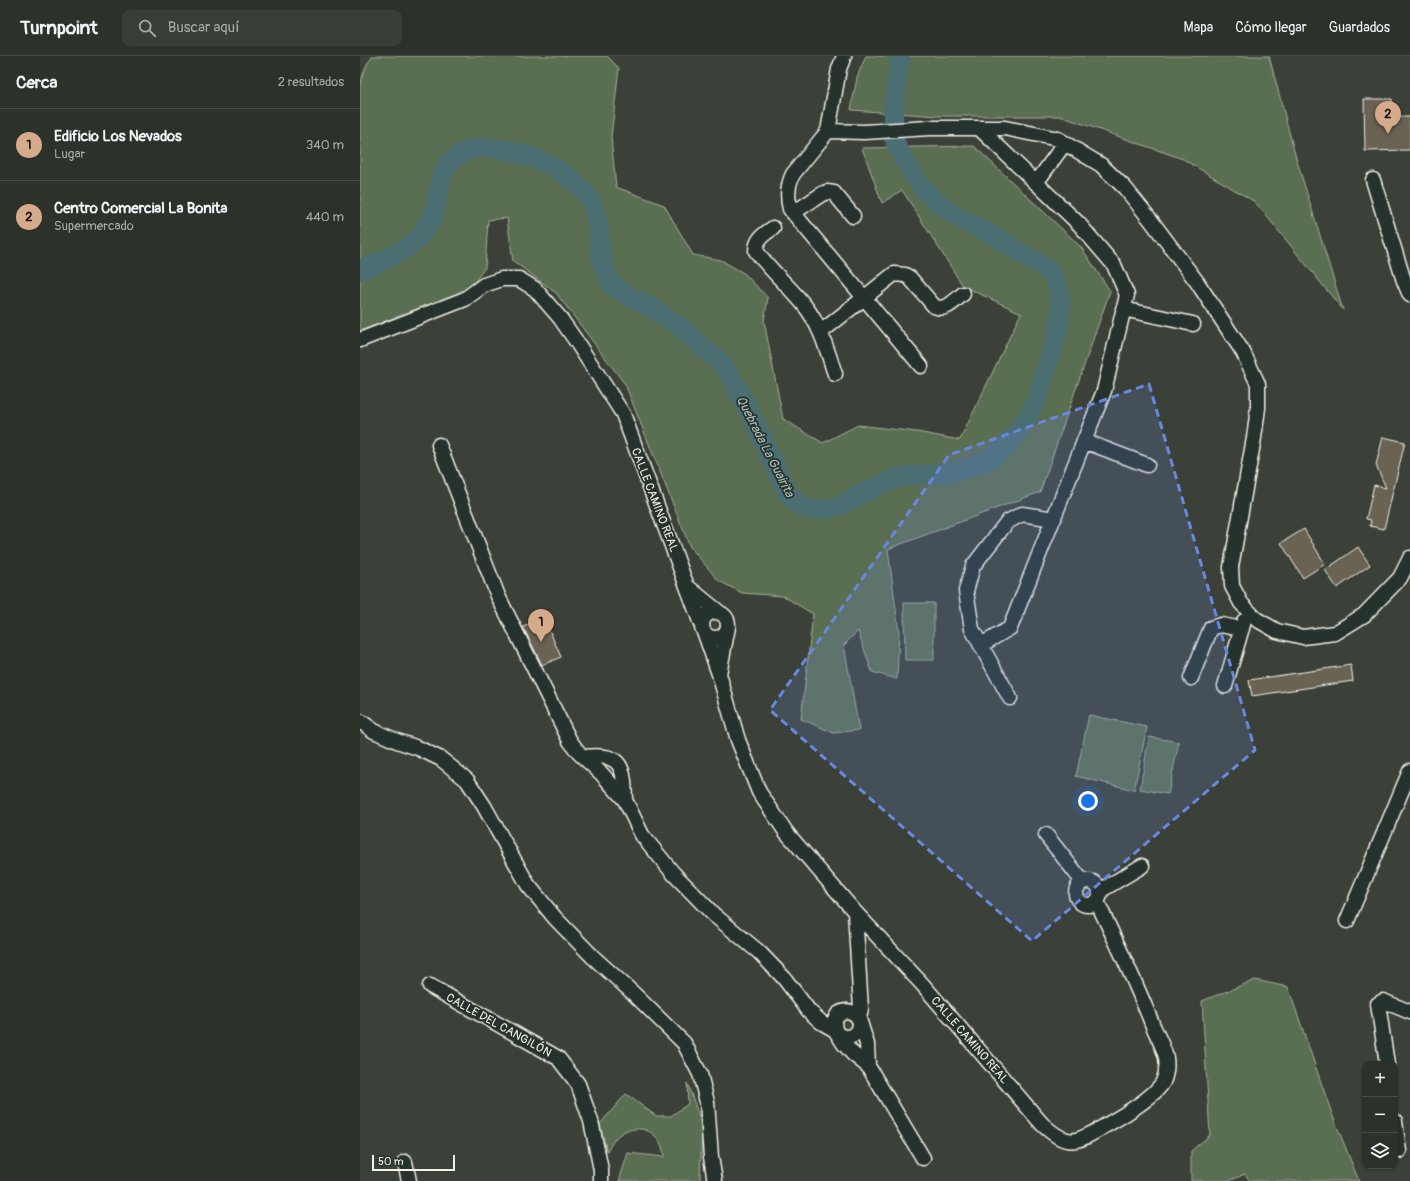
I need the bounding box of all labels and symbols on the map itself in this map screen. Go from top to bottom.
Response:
pin: 2 [1375,101,1401,134]
water label: Quebrada La Guairita [733,393,798,500]
street label: CALLE CAMINO REAL [628,446,681,555]
pin: 1 [528,609,554,642]
your location [1078,791,1098,811]
street label: CALLE DEL CANGILÓN [443,989,555,1061]
street label: CALLE CAMINO REAL [928,994,1012,1087]
scale bar [372,1153,455,1172]

